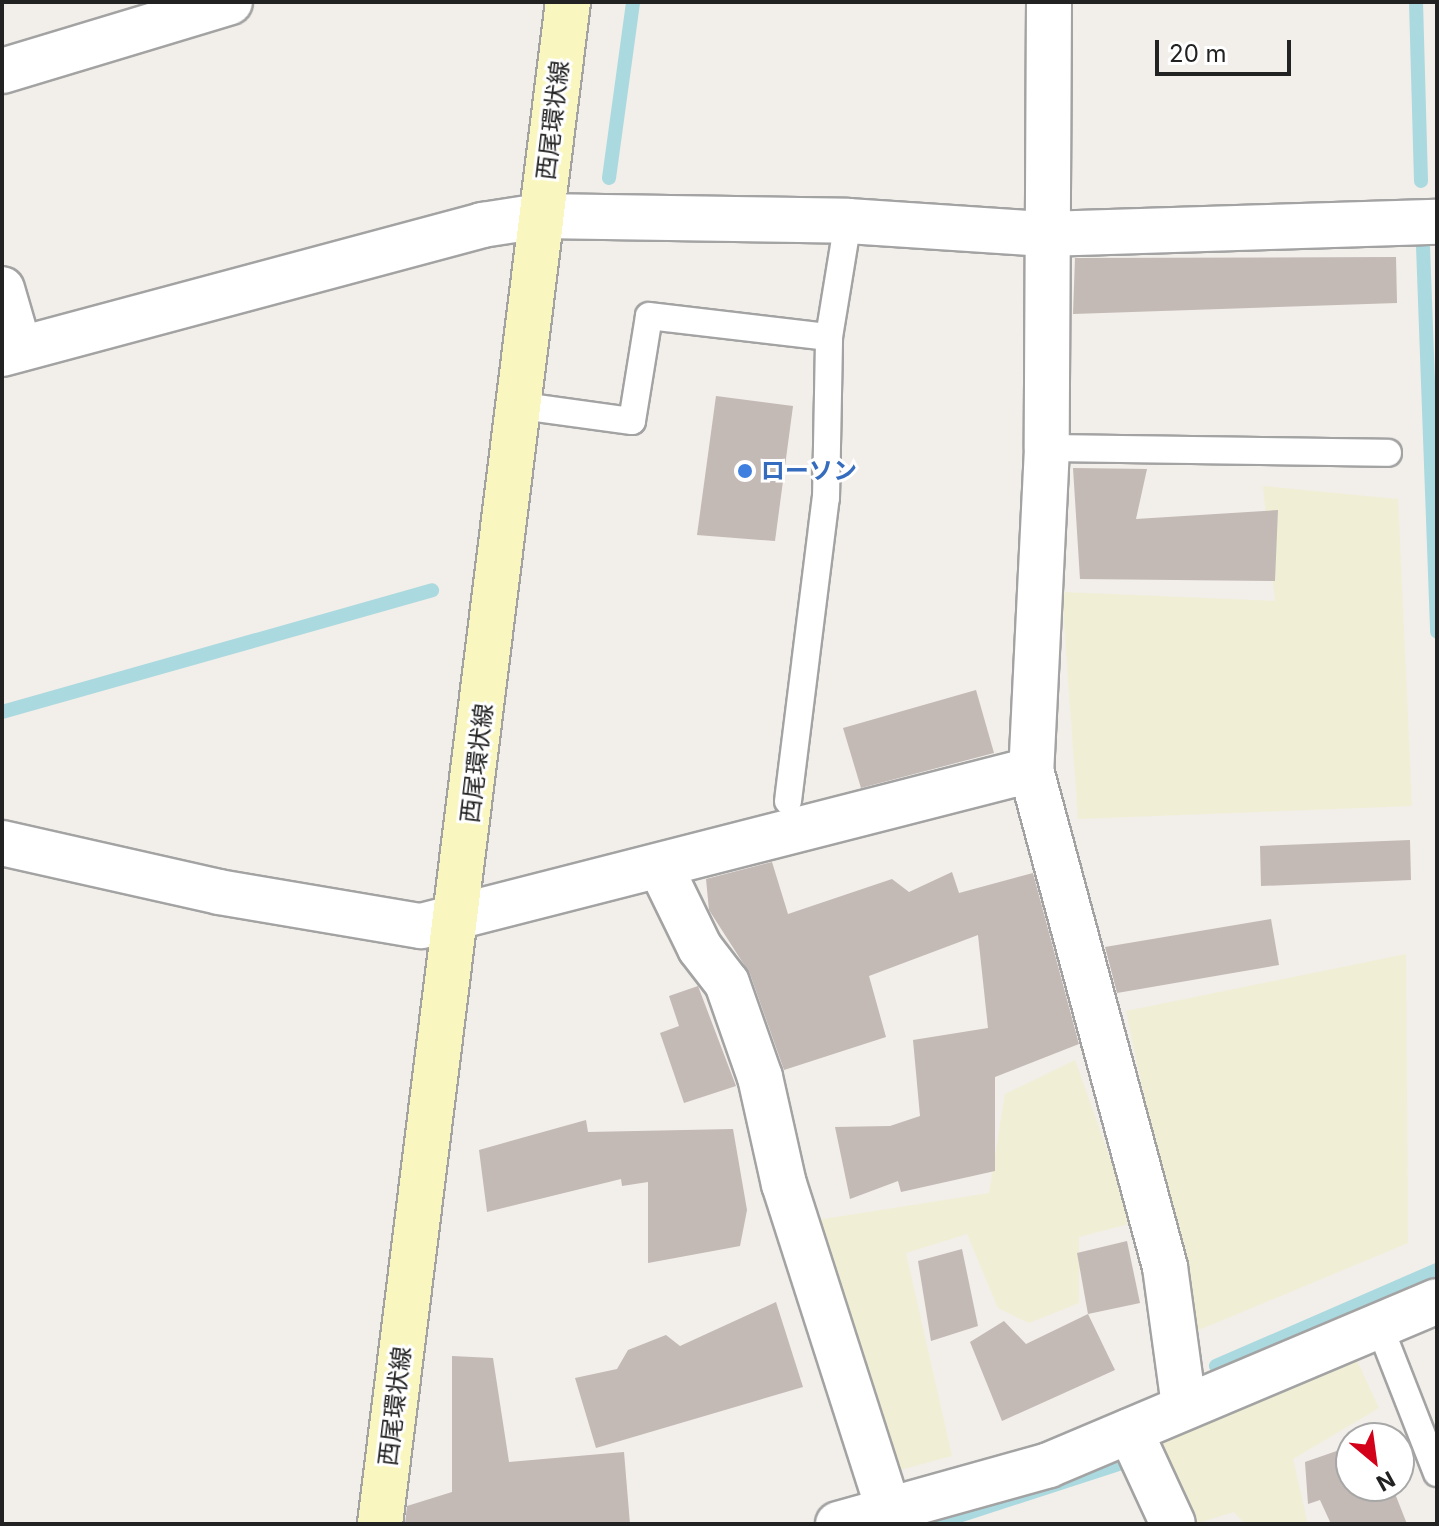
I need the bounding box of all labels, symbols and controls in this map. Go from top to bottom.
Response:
scale bar [1159,24,1295,74]
text: 20 m [1169,39,1227,68]
street label: 西尾環状線 [531,59,575,181]
place label: ローソン [761,457,857,485]
marker: ローソン [736,462,754,480]
street label: 西尾環状線 [455,702,499,824]
street label: 西尾環状線 [373,1345,417,1467]
north arrow [1335,1422,1415,1502]
text: N [1372,1466,1399,1497]

